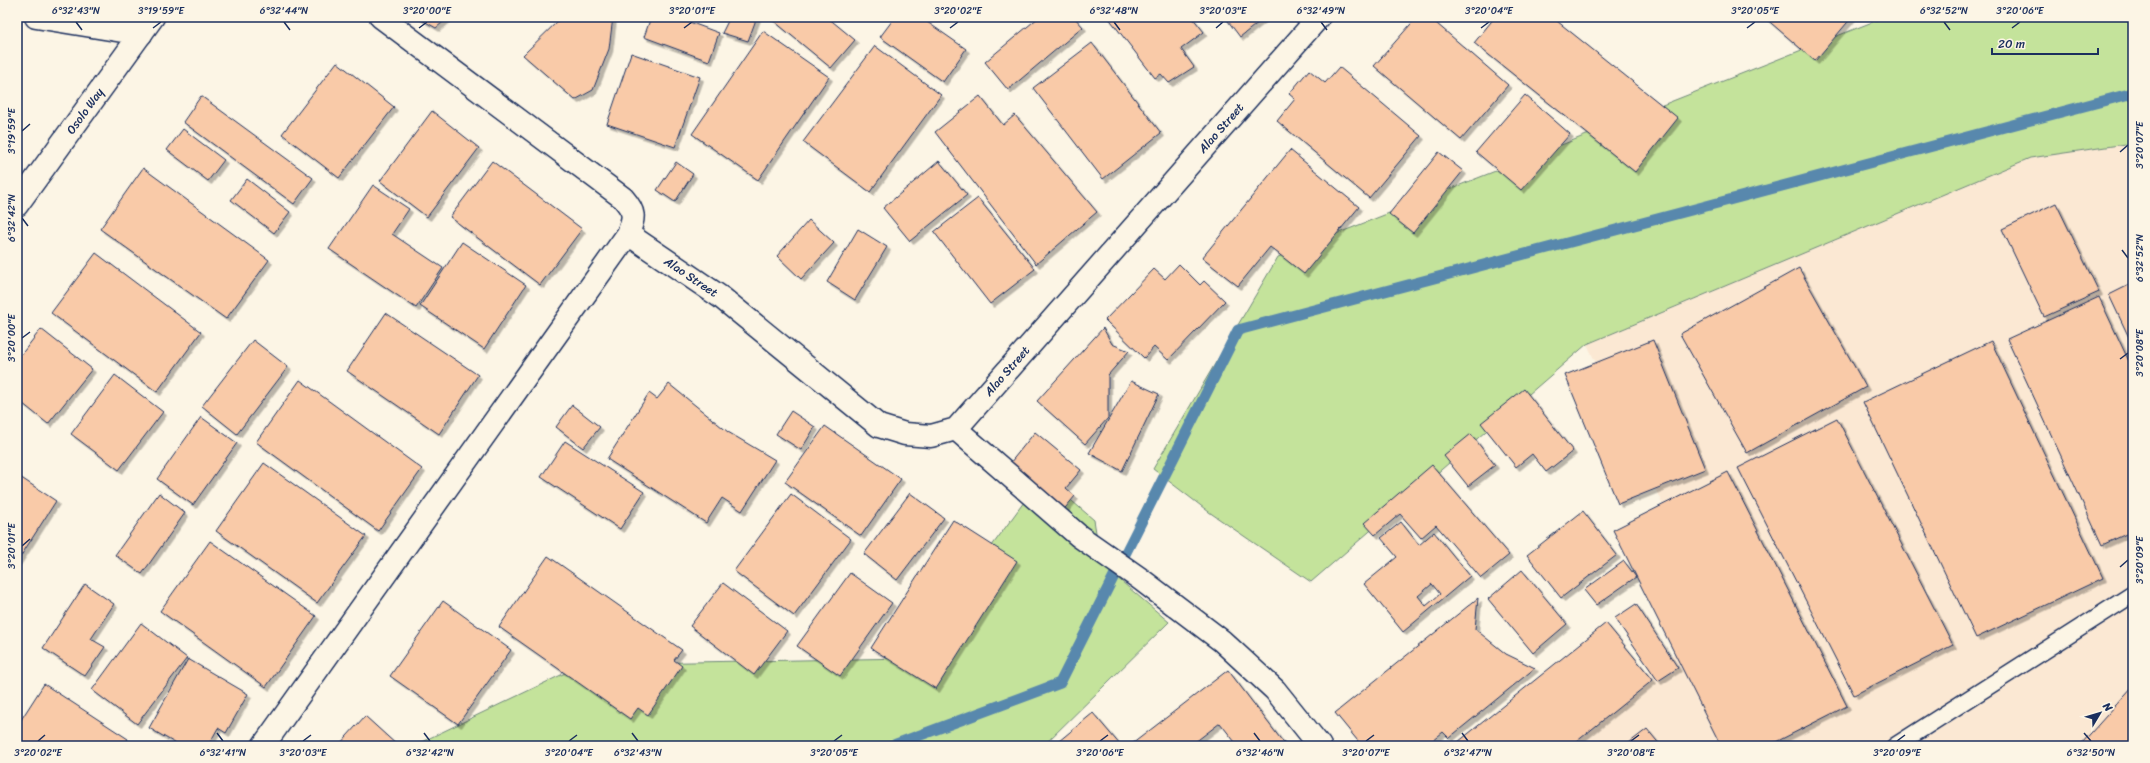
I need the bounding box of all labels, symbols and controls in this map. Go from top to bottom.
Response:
text: 6°32'43"N [52,2,100,20]
text: 3°19'59"E [138,2,185,20]
text: 6°32'44"N [260,2,308,20]
text: 3°20'00"E [403,2,452,20]
text: 3°20'01"E [669,2,716,20]
text: 3°20'02"E [934,2,983,20]
text: 6°32'48"N [1090,2,1138,20]
text: 3°20'03"E [1199,2,1248,20]
text: 6°32'49"N [1297,2,1345,20]
text: 3°20'04"E [1465,2,1514,20]
text: 3°20'05"E [1731,2,1780,20]
text: 6°32'52"N [1920,2,1968,20]
text: 3°20'06"E [1996,2,2045,20]
scale bar [1992,30,2098,56]
text: 20 m [1998,33,2025,55]
street label: Osolo Way [60,82,110,139]
street label: Alao Street [1192,98,1249,159]
text: 3°19'59"E [3,107,21,154]
text: 3°20'07"E [2131,120,2149,169]
text: 6°32'42"N [3,194,21,242]
text: 6°32'52"N [2131,234,2149,282]
street label: Alao Street [659,250,723,303]
text: 3°20'00"E [3,313,21,362]
text: 3°20'08"E [2131,328,2149,377]
street label: Alao Street [978,341,1035,402]
text: 3°20'01"E [3,522,21,569]
text: 3°20'09"E [2131,535,2149,584]
north arrow [2080,693,2120,733]
text: N [2097,698,2118,716]
text: 3°20'02"E [14,744,63,762]
text: 6°32'41"N [200,744,246,762]
text: 3°20'03"E [279,744,328,762]
text: 6°32'42"N [406,744,454,762]
text: 3°20'04"E [545,744,594,762]
text: 6°32'43"N [614,744,662,762]
text: 3°20'05"E [810,744,859,762]
text: 3°20'06"E [1076,744,1125,762]
text: 6°32'46"N [1236,744,1284,762]
text: 3°20'07"E [1342,744,1391,762]
text: 6°32'47"N [1444,744,1492,762]
text: 3°20'08"E [1607,744,1656,762]
text: 3°20'09"E [1873,744,1922,762]
text: 6°32'50"N [2067,744,2115,762]

